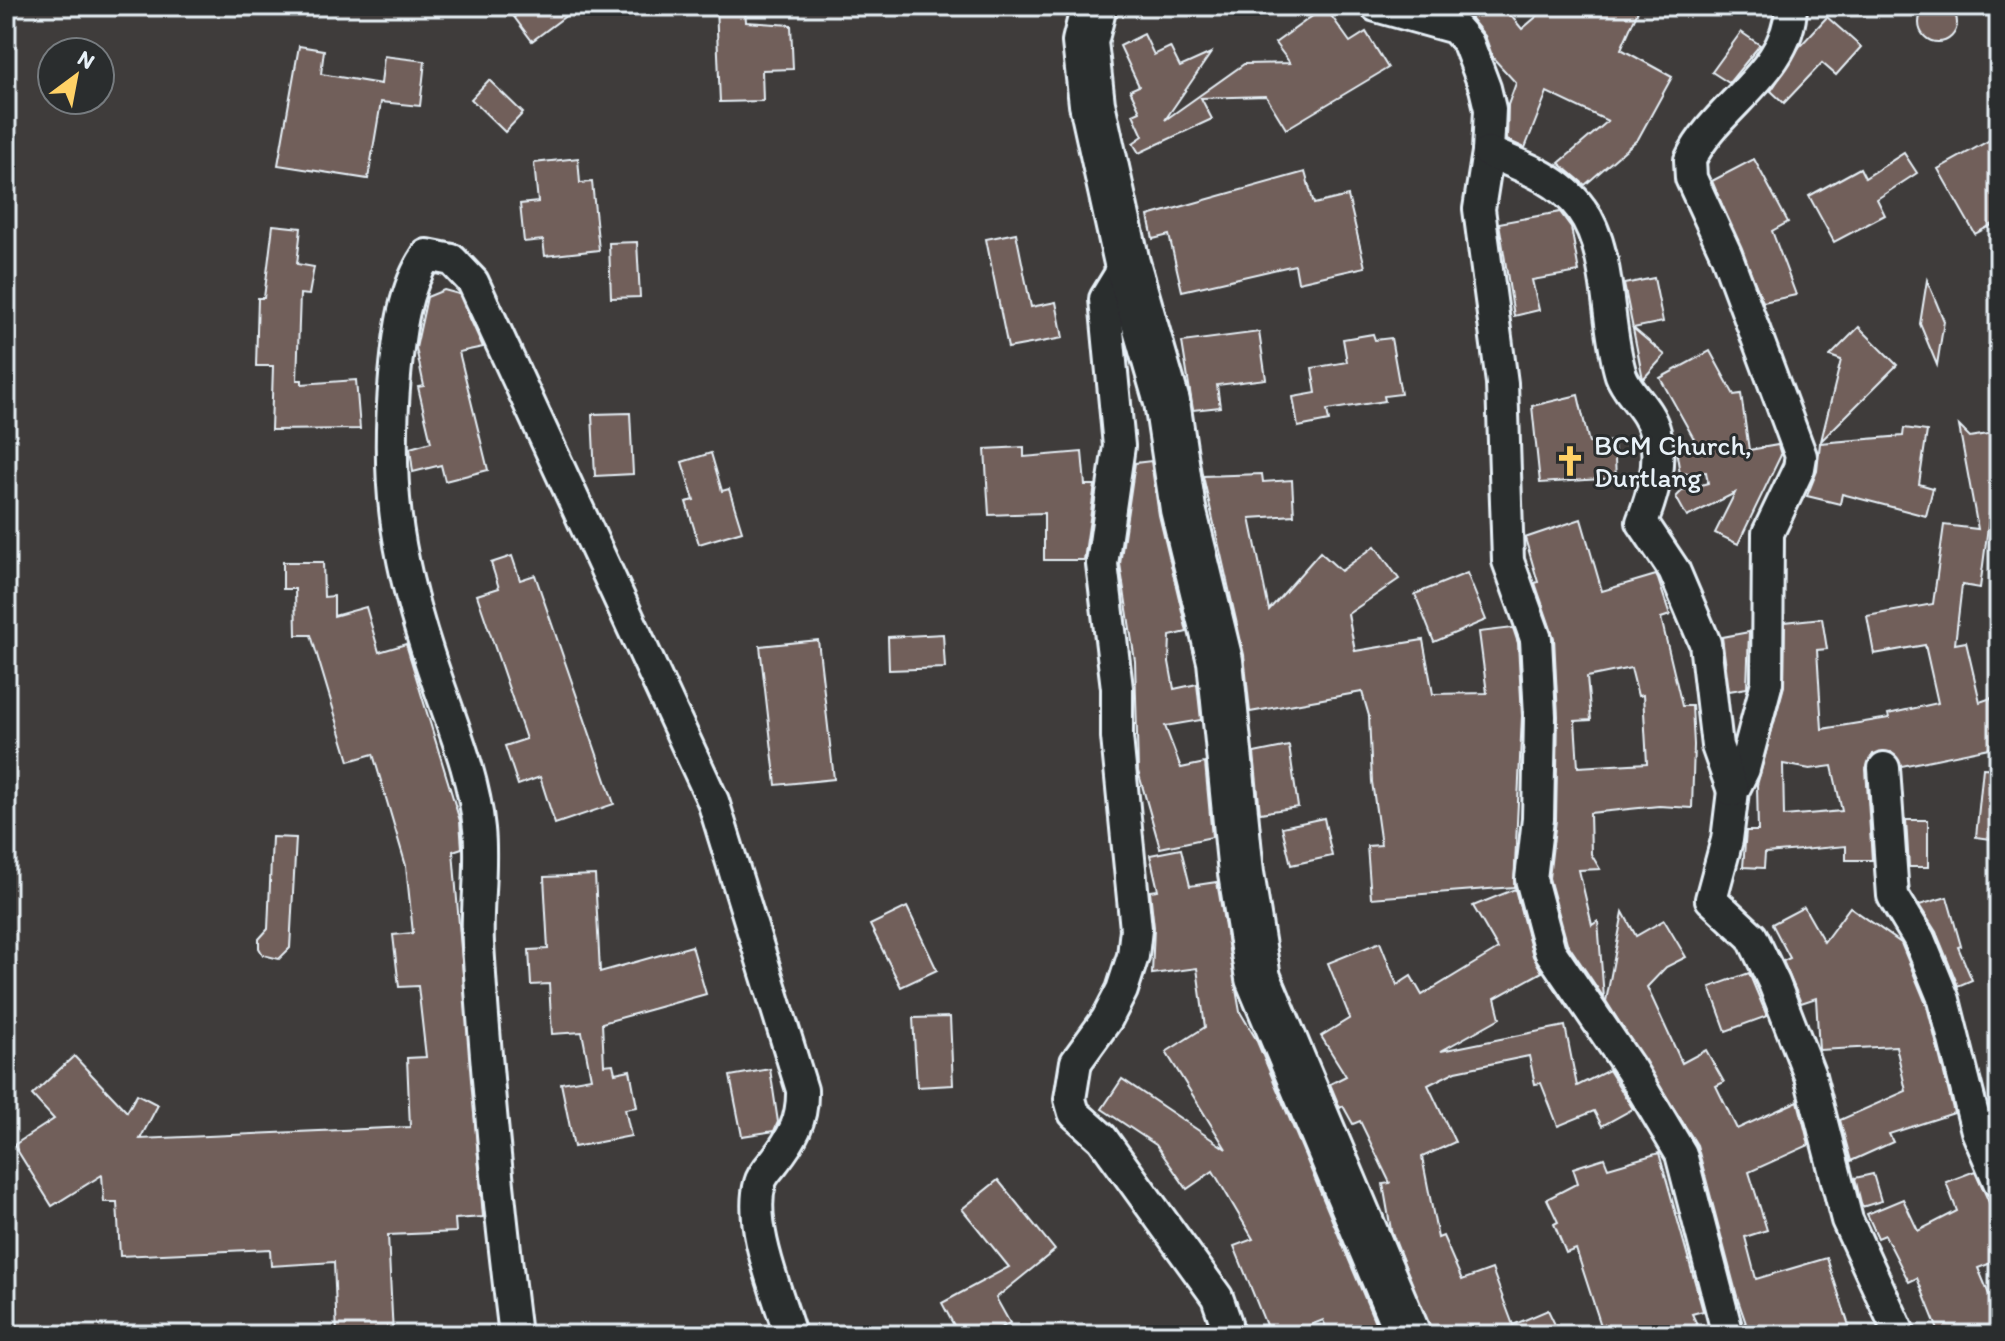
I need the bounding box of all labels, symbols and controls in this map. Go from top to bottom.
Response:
north arrow [36,36,116,116]
text: N [73,44,100,75]
place label: BCM Church, Durtlang [1594,428,1752,494]
church icon: BCM Church, Durtlang [1553,444,1587,478]

